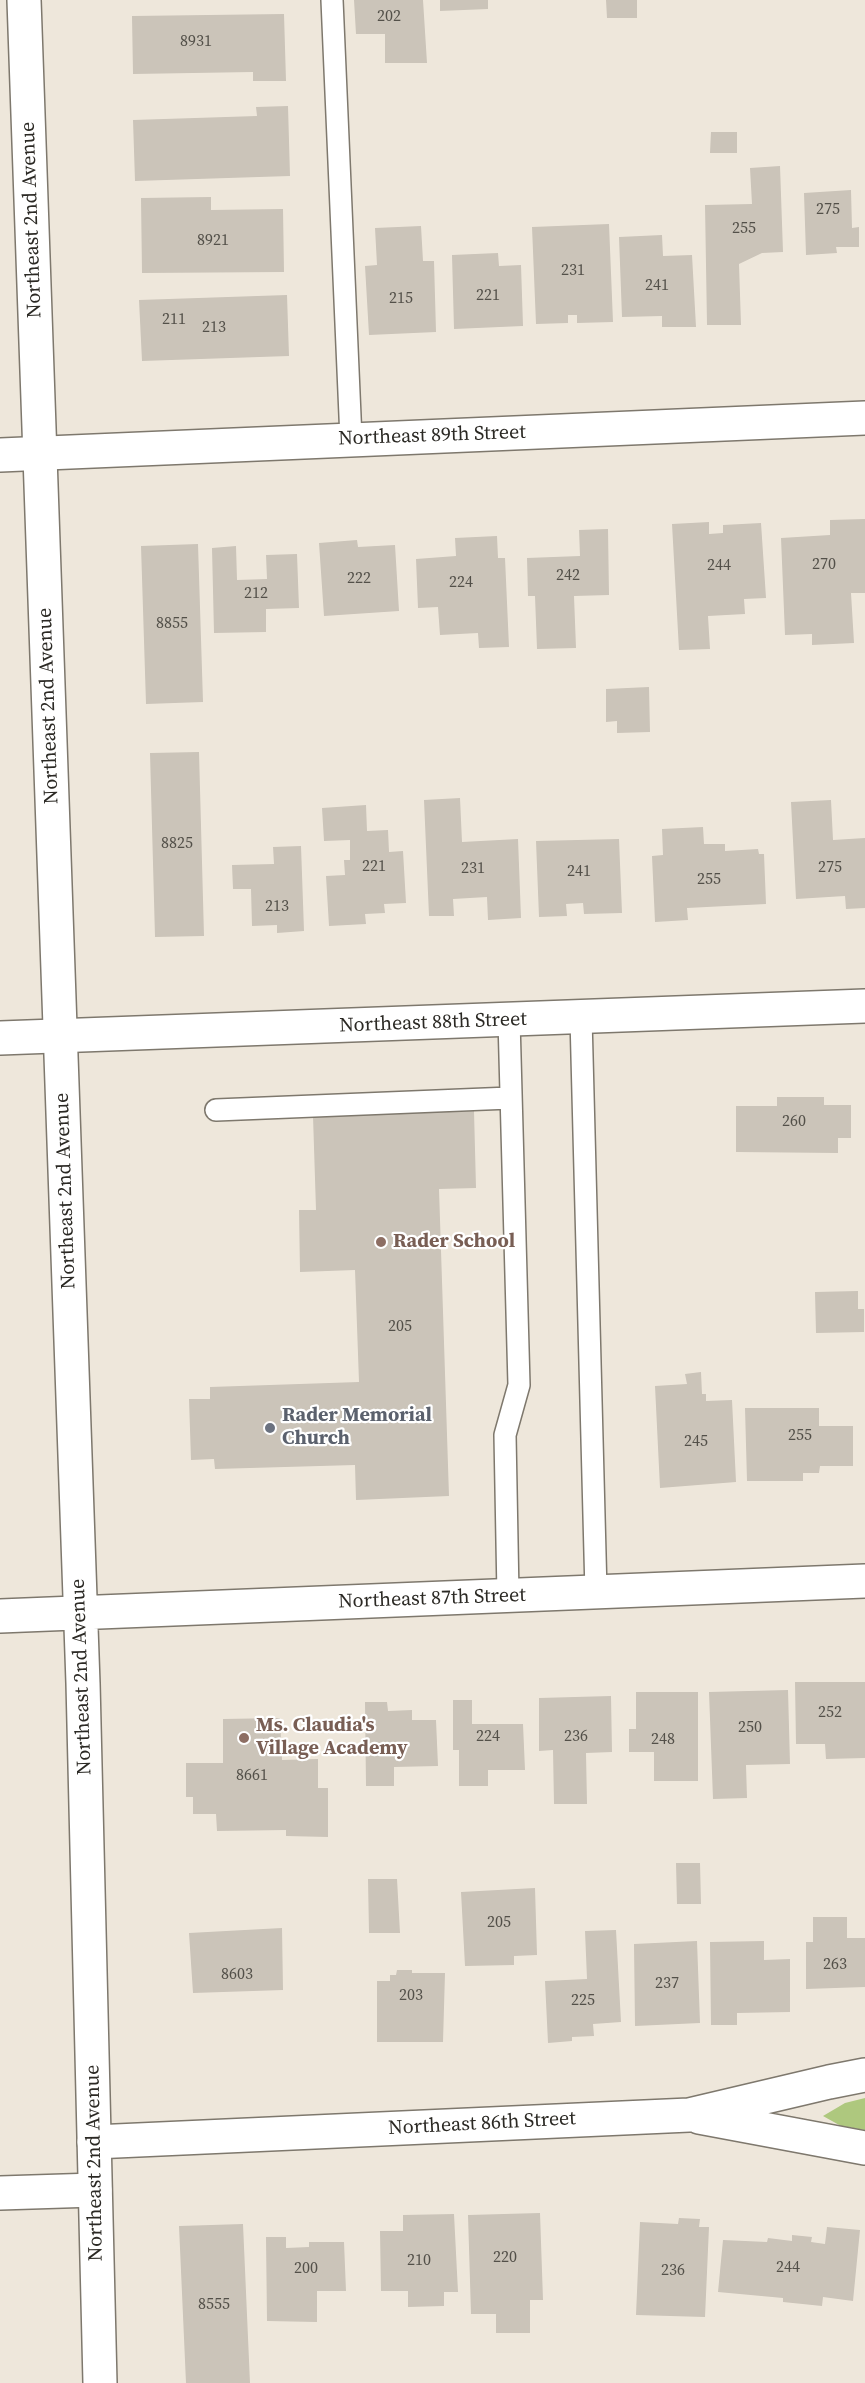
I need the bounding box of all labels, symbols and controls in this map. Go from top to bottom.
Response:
house number: 202 [377,7,401,27]
house number: 8931 [180,32,212,52]
street label: Northeast 2nd Avenue [17,121,47,319]
house number: 275 [816,200,840,220]
house number: 255 [732,219,756,239]
house number: 8921 [197,231,229,251]
house number: 231 [561,261,585,281]
house number: 241 [645,276,669,296]
house number: 221 [476,286,500,306]
house number: 215 [389,289,413,309]
house number: 211 [162,310,186,330]
house number: 213 [202,318,226,338]
street label: Northeast 89th Street [338,421,526,451]
house number: 270 [812,555,836,575]
house number: 244 [707,556,731,576]
house number: 242 [556,566,580,586]
house number: 222 [347,569,371,589]
house number: 224 [449,573,473,593]
house number: 212 [244,584,268,604]
street label: Northeast 2nd Avenue [34,607,64,805]
house number: 8855 [156,614,188,634]
house number: 8825 [161,834,193,854]
house number: 221 [362,857,386,877]
house number: 275 [818,858,842,878]
house number: 231 [461,859,485,879]
house number: 241 [567,862,591,882]
house number: 255 [697,870,721,890]
house number: 213 [265,897,289,917]
street label: Northeast 88th Street [339,1008,527,1038]
street label: Northeast 2nd Avenue [51,1092,81,1290]
house number: 260 [782,1112,806,1132]
place label: Rader School [393,1230,515,1254]
marker: Rader School [374,1235,388,1249]
house number: 205 [388,1317,412,1337]
place label: Rader Memorial Church [282,1404,432,1451]
marker: Rader Memorial Church [263,1421,277,1435]
house number: 255 [788,1426,812,1446]
house number: 245 [684,1432,708,1452]
street label: Northeast 2nd Avenue [67,1578,97,1776]
street label: Northeast 87th Street [338,1584,526,1614]
house number: 252 [818,1703,842,1723]
place label: Ms. Claudia's Village Academy [256,1714,408,1761]
house number: 250 [738,1718,762,1738]
house number: 224 [476,1727,500,1747]
house number: 236 [564,1727,588,1747]
house number: 248 [651,1730,675,1750]
marker: Ms. Claudia's Village Academy [237,1731,251,1745]
house number: 8661 [236,1766,268,1786]
house number: 205 [487,1913,511,1933]
house number: 263 [823,1955,847,1975]
house number: 8603 [221,1965,253,1985]
house number: 237 [655,1974,679,1994]
house number: 203 [399,1986,423,2006]
house number: 225 [571,1991,595,2011]
street label: Northeast 2nd Avenue [81,2065,109,2261]
street label: Northeast 86th Street [388,2107,576,2141]
house number: 220 [493,2248,517,2268]
house number: 210 [407,2251,431,2271]
house number: 244 [776,2258,800,2278]
house number: 200 [294,2259,318,2279]
house number: 236 [661,2261,685,2281]
house number: 8555 [198,2295,230,2315]

